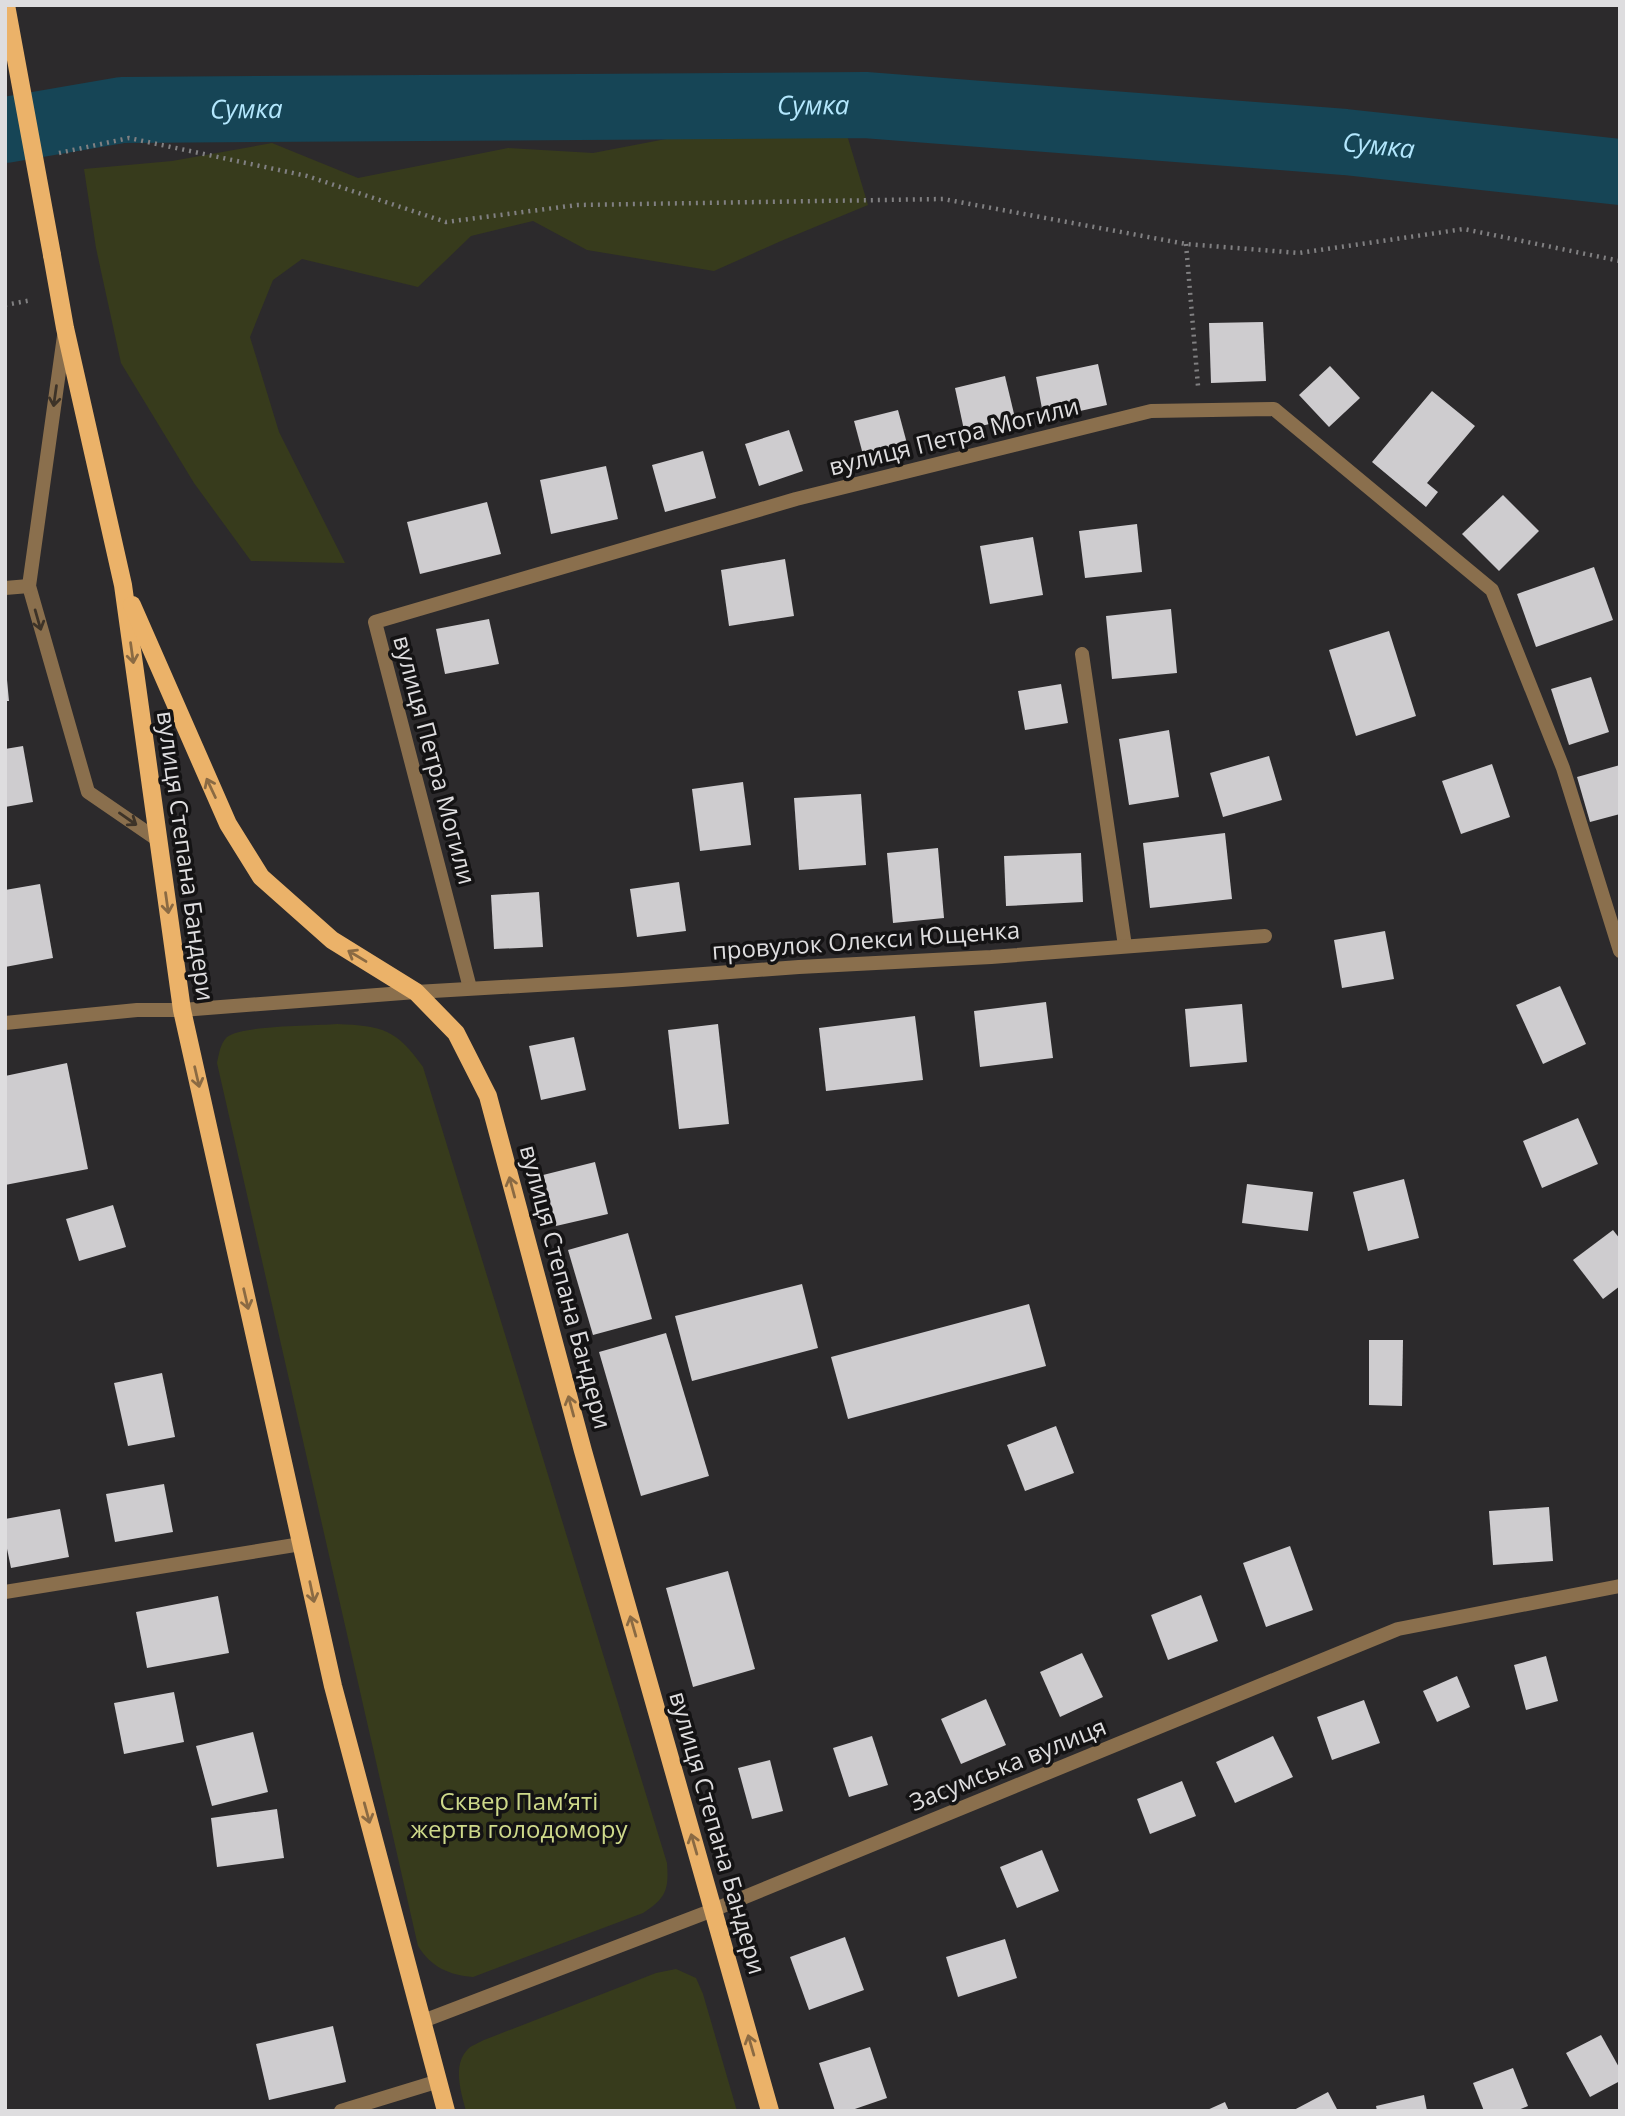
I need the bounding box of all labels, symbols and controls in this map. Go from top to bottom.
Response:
water label: Сумка [777,86,850,123]
water label: Сумка [210,90,283,126]
water label: Сумка [1341,123,1417,167]
one-way arrow [49,384,62,406]
street label: вулиця Петра Могили [825,389,1082,483]
one-way arrow [33,609,46,631]
street label: вулиця Петра Могили [386,631,485,888]
one-way arrow [126,641,139,664]
street label: вулиця Степана Бандери [150,709,223,1003]
one-way arrow [204,778,217,799]
one-way arrow [118,812,137,826]
one-way arrow [161,891,174,913]
street label: провулок Олекси Ющенка [711,912,1021,967]
one-way arrow [348,949,368,963]
one-way arrow [190,1065,204,1088]
street label: вулиця Степана Бандери [513,1141,620,1432]
one-way arrow [505,1176,518,1198]
one-way arrow [240,1287,254,1310]
one-way arrow [564,1396,577,1418]
one-way arrow [306,1580,319,1603]
one-way arrow [625,1615,638,1637]
street label: вулиця Степана Бандери [662,1687,775,1978]
street label: Засумська вулиця [904,1709,1111,1818]
park label: Сквер Пам’яті жертв голодомору [410,1784,628,1845]
one-way arrow [361,1801,374,1824]
one-way arrow [687,1834,700,1856]
one-way arrow [744,2034,757,2056]

